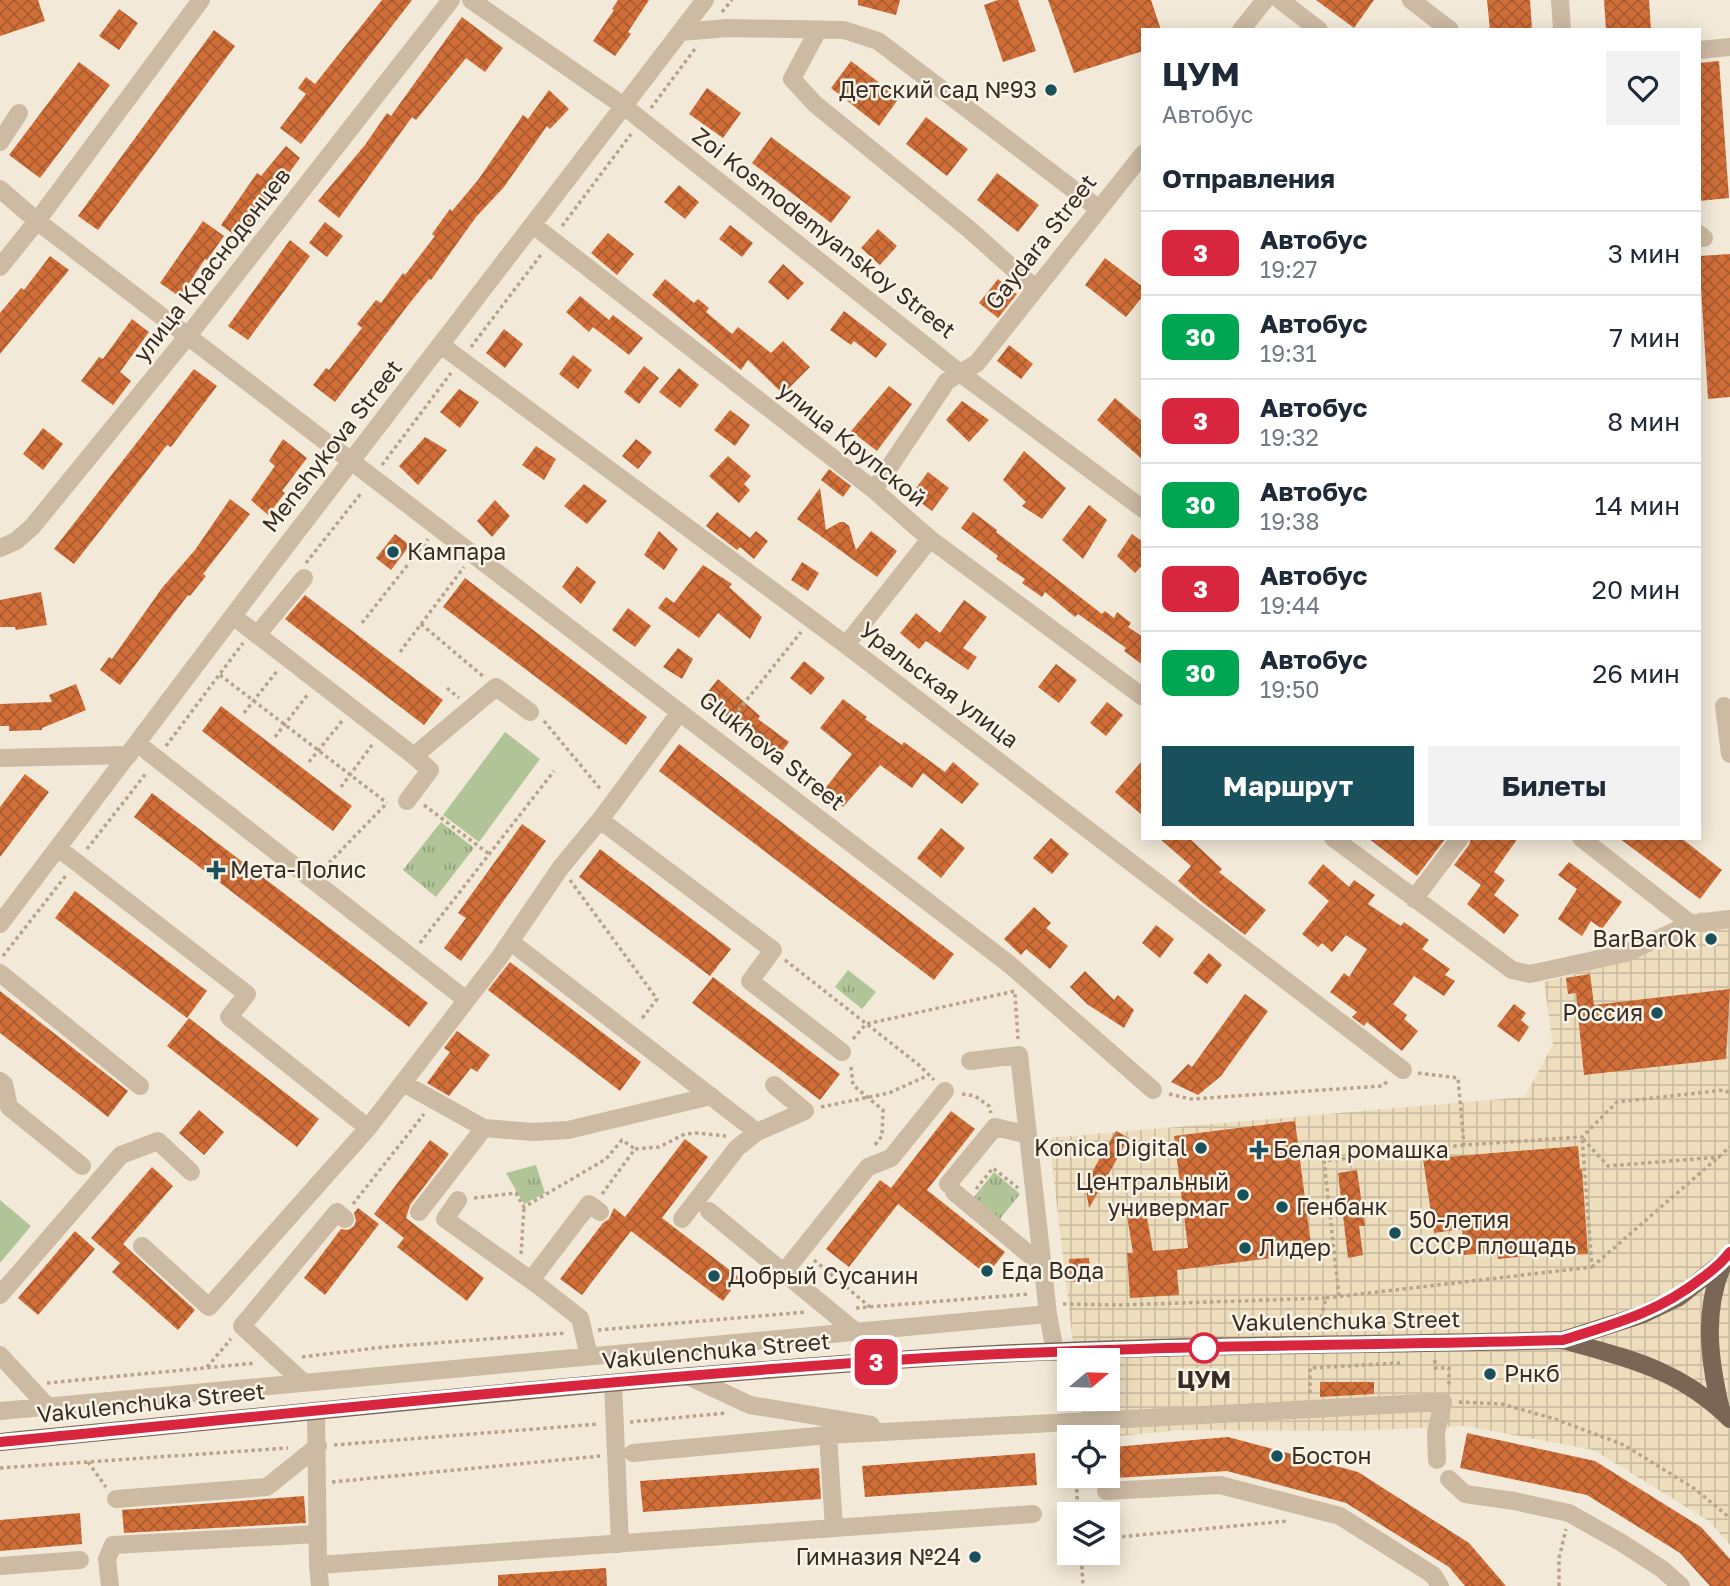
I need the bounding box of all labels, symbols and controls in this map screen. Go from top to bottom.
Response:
button: heart [1606,51,1680,125]
text: ЦУМ [1162,54,1240,93]
place label: Детский сад №93 [839,75,1037,103]
marker: Детский сад №93 [1043,82,1059,98]
text: Автобус [1162,100,1253,128]
street label: Zoi Kosmodemyanskoy Street [688,121,962,344]
street label: улица Краснодонцев [127,162,296,367]
text: Отправления [1162,163,1335,194]
street label: Gaydara Street [979,168,1102,315]
text: Автобус [1260,224,1367,255]
text: 3 [1193,238,1208,267]
text: 3 мин [1608,238,1680,269]
text: 19:27 [1260,255,1318,283]
text: Автобус [1260,308,1367,339]
text: 30 [1185,322,1216,351]
text: 7 мин [1609,322,1680,353]
text: 19:31 [1260,339,1317,367]
street label: Menshykova Street [255,354,407,537]
street label: улица Крупской [773,375,932,512]
text: Автобус [1260,392,1367,423]
text: 3 [1193,406,1208,435]
text: 8 мин [1607,406,1680,437]
text: 19:32 [1260,423,1319,451]
text: Автобус [1260,476,1367,507]
text: 30 [1185,490,1216,519]
text: 14 мин [1595,490,1680,521]
text: 19:38 [1260,507,1319,535]
place label: Кампара [407,537,506,565]
marker: Кампара [385,544,401,560]
text: Автобус [1260,560,1367,591]
text: 3 [1193,574,1208,603]
text: 20 мин [1592,574,1680,605]
text: 19:44 [1260,591,1320,619]
street label: Уральская улица [854,615,1025,753]
text: Автобус [1260,644,1367,675]
text: 30 [1185,658,1216,687]
text: 26 мин [1592,658,1680,689]
text: 19:50 [1260,675,1320,703]
street label: Glukhova Street [694,685,851,816]
button: Маршрут [1162,746,1414,826]
button: Билеты [1428,746,1680,826]
place label: Мета-Полис [230,855,366,883]
marker: Мета-Полис [208,862,224,878]
place label: BarBarOk [1592,924,1697,952]
marker: BarBarOk [1703,931,1719,947]
place label: Россия [1562,998,1643,1026]
marker: Россия [1649,1005,1665,1021]
place label: Konica Digital [1034,1133,1187,1161]
place label: Белая ромашка [1273,1135,1449,1163]
marker: Konica Digital [1193,1140,1209,1156]
marker: Белая ромашка [1251,1142,1267,1158]
place label: Центральный универмаг [1075,1167,1229,1221]
marker: Центральный универмаг [1235,1187,1251,1203]
place label: Генбанк [1296,1192,1388,1220]
marker: Генбанк [1274,1199,1290,1215]
place label: 50-летия СССР площадь [1409,1205,1576,1259]
marker: 50-летия СССР площадь [1387,1225,1403,1241]
place label: Лидер [1259,1233,1331,1261]
marker: Лидер [1237,1240,1253,1256]
place label: Еда Вода [1001,1256,1104,1284]
place label: Добрый Сусанин [728,1261,918,1289]
marker: Еда Вода [979,1263,995,1279]
marker: Добрый Сусанин [706,1268,722,1284]
street label: Vakulenchuka Street [1231,1304,1461,1336]
street label: Vakulenchuka Street [601,1326,831,1374]
marker: ЦУМ [1189,1333,1219,1363]
line badge: 3 [853,1339,899,1385]
text: 3 [869,1347,883,1376]
north arrow [1057,1348,1120,1410]
map controls [1057,1348,1120,1565]
place label: Рнкб [1504,1359,1560,1387]
place label: ЦУМ [1177,1365,1231,1393]
marker: Рнкб [1482,1366,1498,1382]
street label: Vakulenchuka Street [36,1376,266,1428]
button: locate [1057,1425,1120,1488]
place label: Бостон [1291,1441,1372,1469]
marker: Бостон [1269,1448,1285,1464]
button: layers [1057,1502,1120,1565]
place label: Гимназия №24 [796,1542,961,1570]
marker: Гимназия №24 [967,1549,983,1565]

